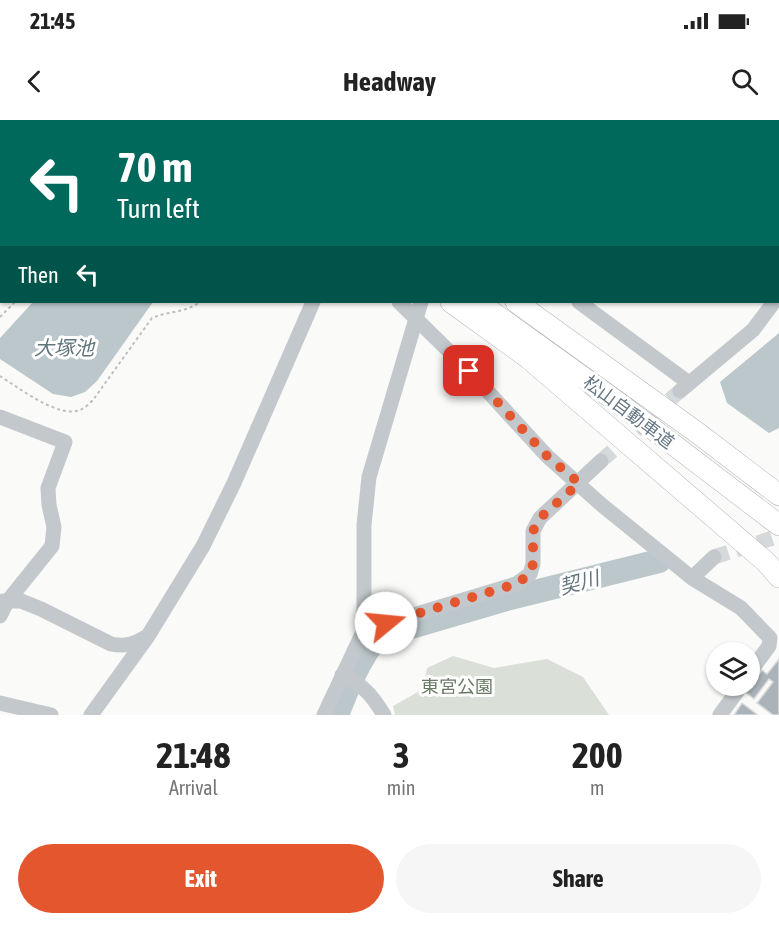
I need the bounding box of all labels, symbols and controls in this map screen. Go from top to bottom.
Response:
text: 21:45 [30,8,75,34]
icon: back [18,65,51,98]
icon: search [728,65,761,98]
text: Headway [343,66,436,97]
text: 70 m [117,143,192,191]
icon: left [18,144,96,222]
text: Turn left [117,193,200,224]
icon: left [71,258,104,291]
text: Then [18,262,59,288]
water label: 大塚池 [34,336,96,359]
pin [443,345,494,396]
icon: arrive [452,354,485,387]
street label: 松山自動車道 [580,371,678,453]
water label: 契川 [557,565,603,598]
position arrow [354,591,418,655]
map controls [706,642,760,696]
button: layers [706,642,760,696]
park label: 東宮公園 [421,676,493,697]
text: 21:48 [156,734,230,776]
text: 3 [393,734,410,776]
text: 200 [572,734,623,776]
text: Arrival [169,776,218,799]
text: min [387,776,416,799]
text: m [590,776,604,799]
button: Exit [18,844,384,913]
button: Share [396,844,761,913]

